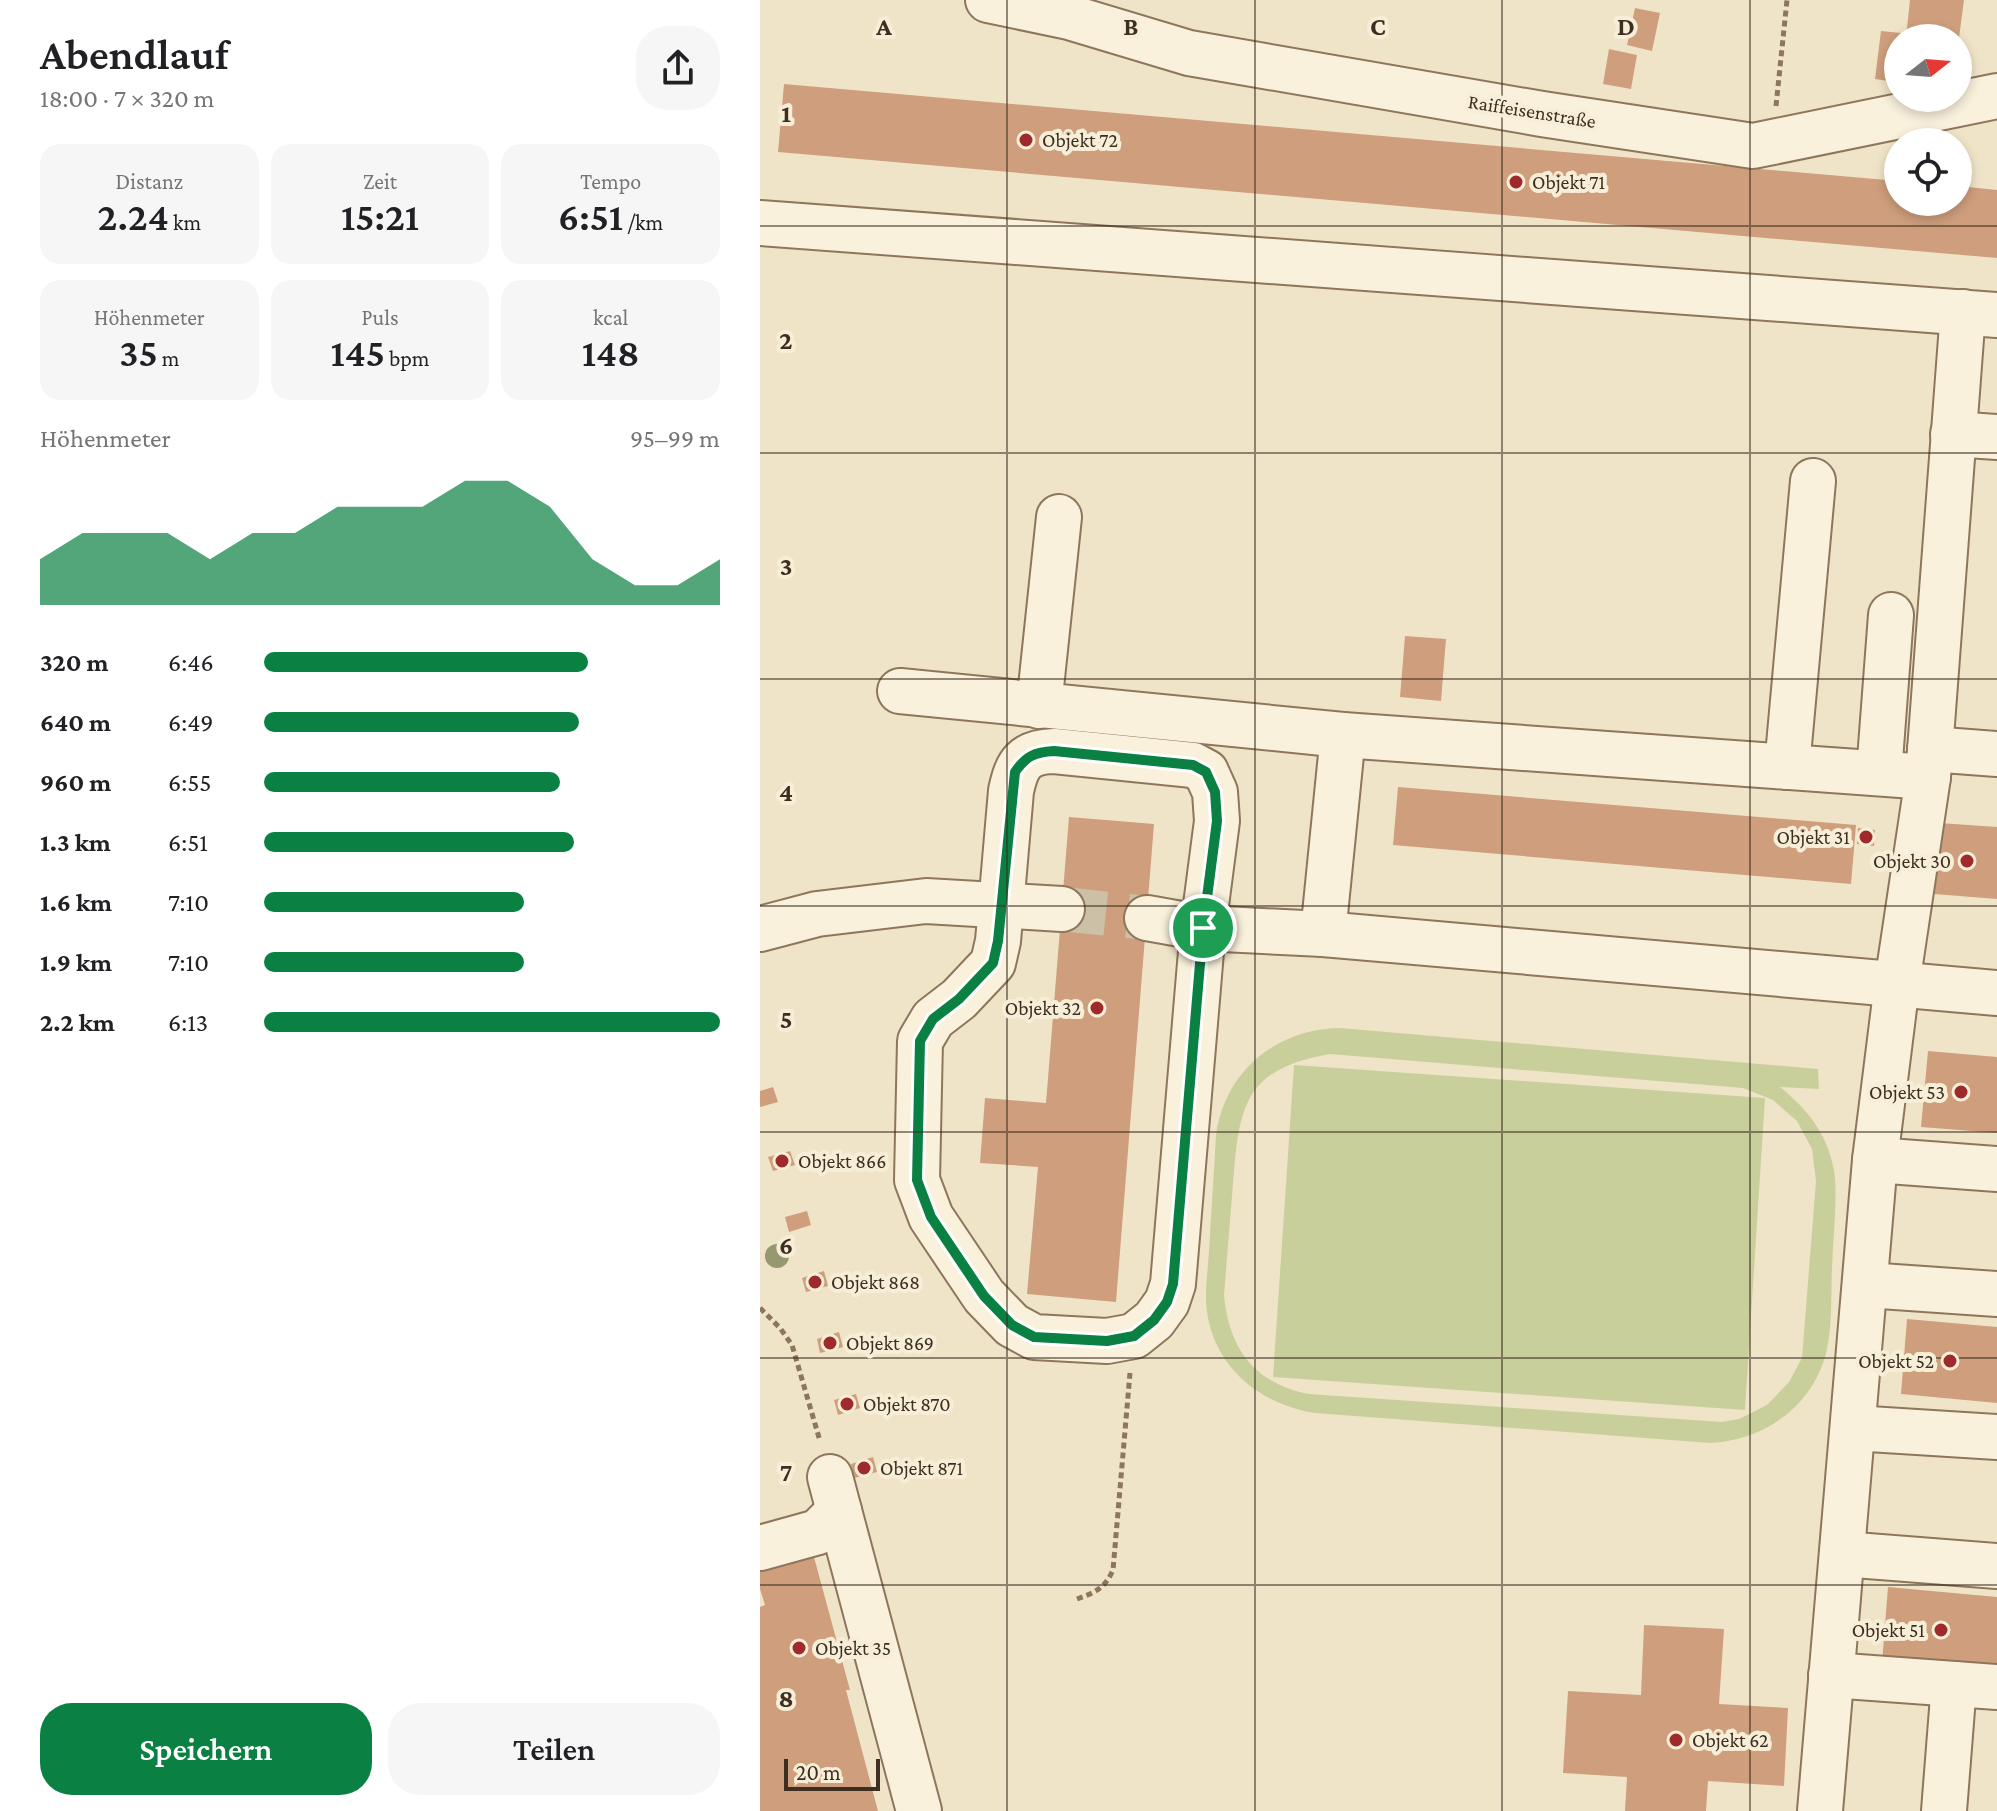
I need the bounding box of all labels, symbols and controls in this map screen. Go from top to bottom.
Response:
text: A [875,12,892,41]
text: B [1123,12,1139,41]
text: C [1370,12,1386,41]
text: D [1617,12,1635,41]
north arrow [1884,24,1972,112]
map controls [1884,24,1972,216]
button: share [636,26,720,110]
text: Abendlauf [40,30,229,78]
text: 18:00 · 7 × 320 m [40,84,214,113]
street label: Raiffeisenstraße [1467,90,1598,132]
text: 1 [781,99,791,128]
button: locate [1884,128,1972,216]
place label: Objekt 72 [1042,129,1118,152]
marker: Objekt 72 [1017,131,1035,149]
text: Distanz [116,169,183,194]
text: Zeit [363,169,397,194]
text: Tempo [580,169,641,194]
place label: Objekt 71 [1532,171,1605,194]
marker: Objekt 71 [1507,173,1525,191]
text: 2.24 [98,194,169,239]
text: 15:21 [341,194,419,239]
text: 6:51 [558,194,623,239]
text: km [169,210,201,235]
text: /km [623,210,663,235]
text: Höhenmeter [94,305,205,330]
text: Puls [361,305,399,330]
text: kcal [593,305,628,330]
text: 2 [779,326,793,355]
text: 35 [119,330,158,375]
text: 145 [330,330,385,375]
text: 148 [582,330,640,375]
text: m [158,346,179,371]
text: bpm [385,346,430,371]
text: Höhenmeter [40,424,171,453]
text: 95–99 m [630,424,720,453]
text: 3 [780,552,792,581]
text: 320 m [40,648,109,677]
text: 6:46 [168,648,214,677]
text: 640 m [40,708,111,737]
text: 6:49 [168,708,213,737]
text: 960 m [40,768,111,797]
text: 6:55 [168,768,211,797]
text: 4 [779,778,793,807]
place label: Objekt 31 [1777,826,1850,849]
text: 1.3 km [40,828,111,857]
text: 6:51 [168,828,208,857]
marker: Objekt 31 [1857,828,1875,846]
place label: Objekt 30 [1873,850,1951,873]
marker: Objekt 30 [1958,852,1976,870]
text: 1.6 km [40,888,112,917]
text: 7:10 [168,888,209,917]
pin [1169,894,1237,962]
icon: arrive [1181,906,1225,950]
text: 1.9 km [40,948,112,977]
text: 7:10 [168,948,209,977]
place label: Objekt 32 [1005,997,1081,1020]
marker: Objekt 32 [1088,999,1106,1017]
text: 5 [780,1005,792,1034]
text: 2.2 km [40,1008,115,1037]
text: 6:13 [168,1008,208,1037]
place label: Objekt 53 [1869,1081,1945,1104]
marker: Objekt 53 [1952,1083,1970,1101]
place label: Objekt 866 [798,1150,886,1173]
marker: Objekt 866 [773,1152,791,1170]
text: 6 [779,1231,793,1260]
place label: Objekt 868 [831,1271,920,1294]
marker: Objekt 868 [806,1273,824,1291]
place label: Objekt 869 [846,1332,934,1355]
marker: Objekt 869 [821,1334,839,1352]
place label: Objekt 52 [1858,1350,1934,1373]
marker: Objekt 52 [1941,1352,1959,1370]
place label: Objekt 870 [863,1393,950,1416]
marker: Objekt 870 [838,1395,856,1413]
place label: Objekt 871 [880,1457,963,1480]
text: 7 [780,1458,792,1487]
marker: Objekt 871 [855,1459,873,1477]
place label: Objekt 51 [1852,1619,1925,1642]
marker: Objekt 51 [1932,1621,1950,1639]
place label: Objekt 35 [815,1637,891,1660]
marker: Objekt 35 [790,1639,808,1657]
text: 8 [778,1684,794,1713]
button: Speichern [40,1703,372,1795]
button: Teilen [388,1703,720,1795]
place label: Objekt 62 [1692,1729,1769,1752]
marker: Objekt 62 [1667,1731,1685,1749]
scale bar [784,1755,880,1791]
text: 20 m [796,1760,841,1785]

